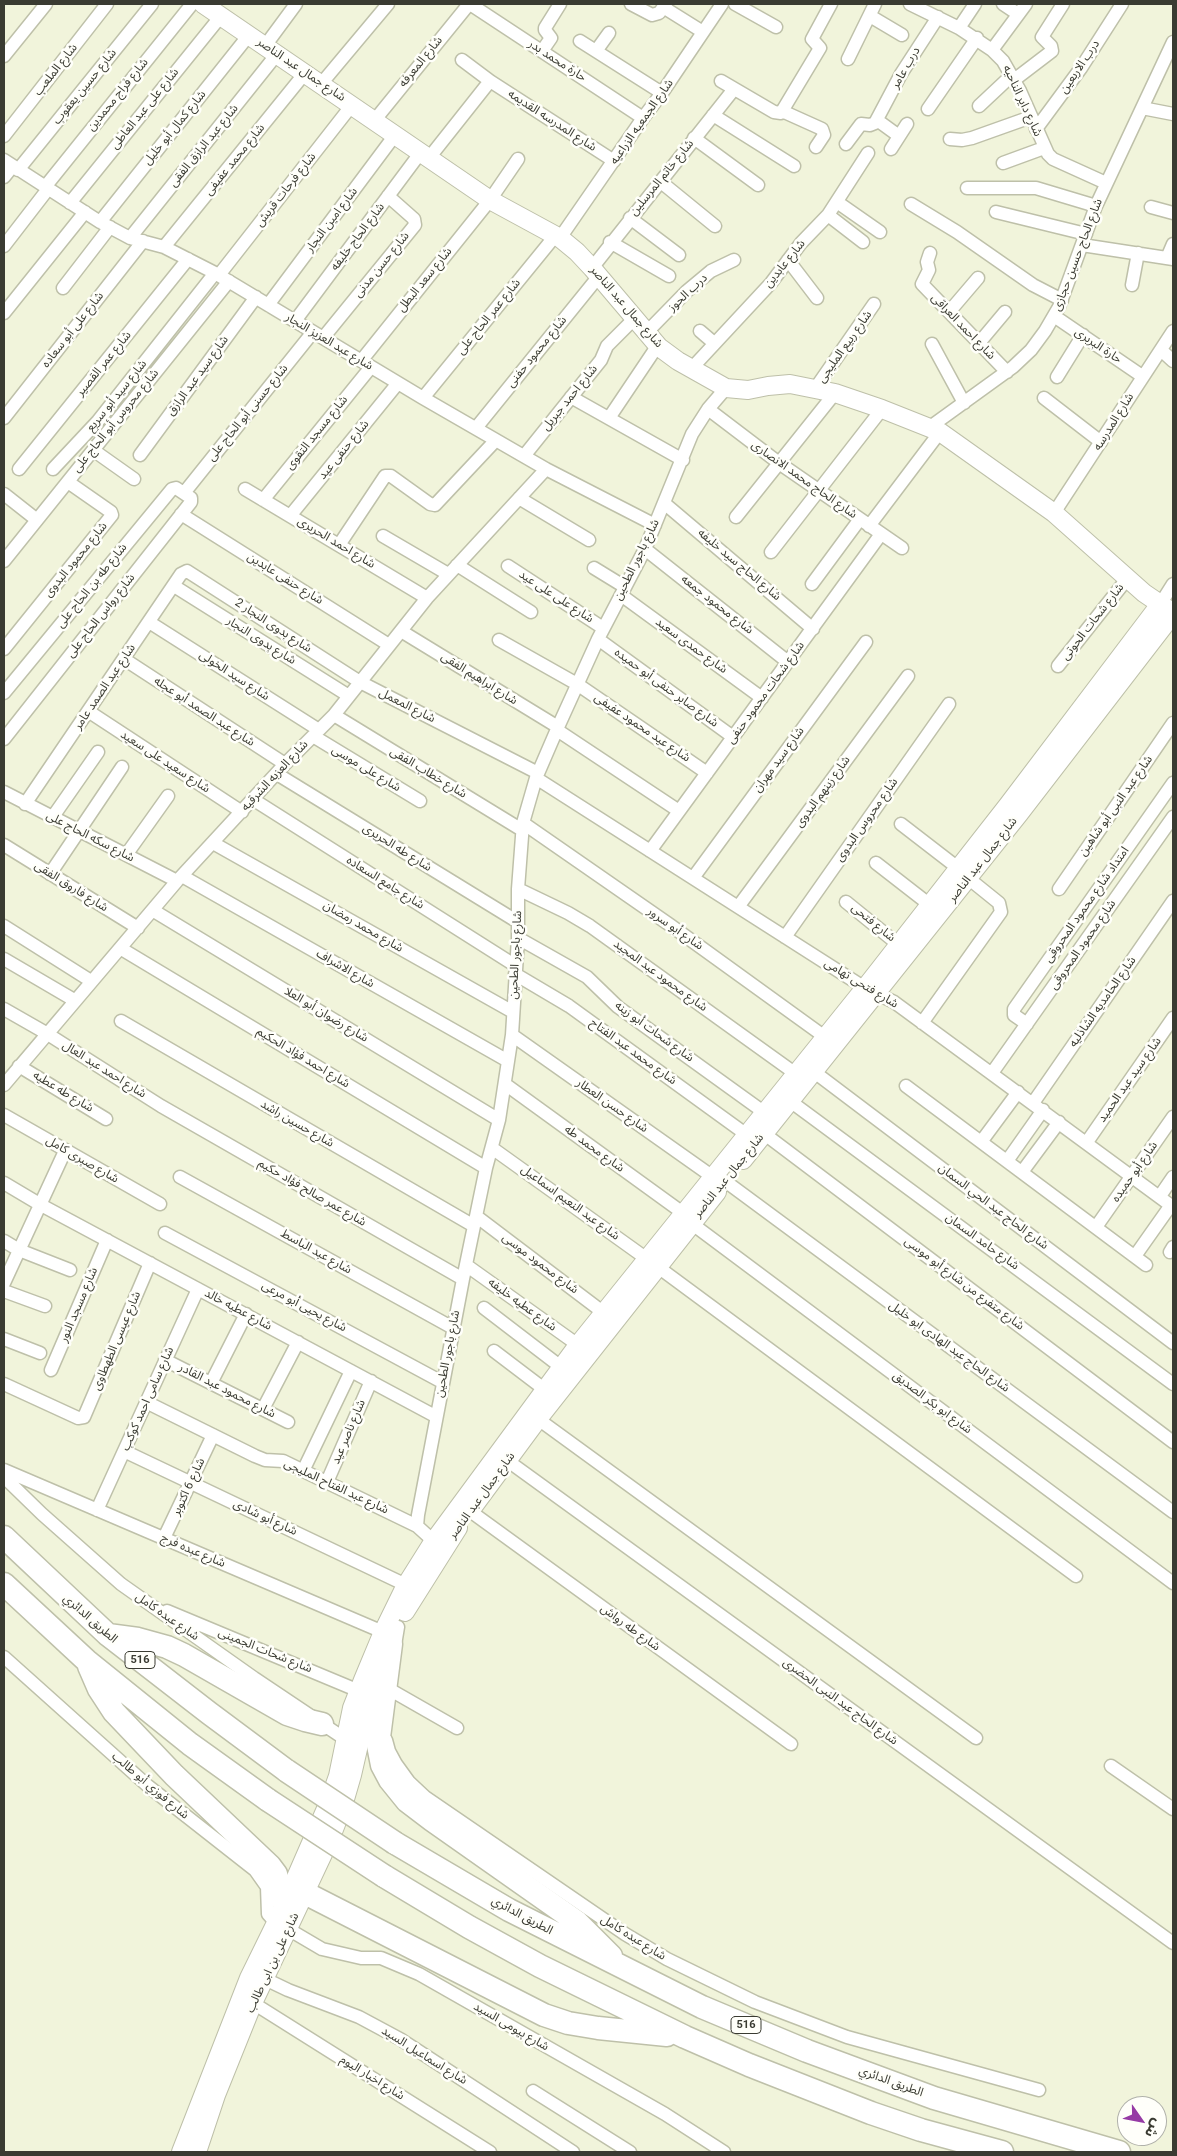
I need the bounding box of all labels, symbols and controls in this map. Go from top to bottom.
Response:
street label: شارع المعرفه [396,34,446,90]
street label: شارع جمال عبد الناصر [254,35,348,105]
street label: حارة محمد بدر [525,37,589,85]
street label: درب الاربعين [1057,37,1103,97]
street label: شارع الملعب [31,41,81,99]
street label: درب عامر [888,45,924,91]
street label: شارع حسين يعقوب [50,46,120,128]
street label: شارع فراج محمدين [84,56,152,134]
street label: شارع داير الناحيه [999,63,1045,139]
street label: شارع على عبد العاطى [108,66,182,152]
street label: شارع الجمعيه الزراعيه [607,77,677,167]
street label: شارع المدرسه القديمه [505,87,599,155]
street label: شارع كمال أبو خليل [141,88,209,168]
street label: شارع عبد الرازق الفقى [166,102,242,190]
street label: شارع محمد عفيفى [202,121,268,199]
street label: شارع خاتم المرسلين [627,137,697,219]
street label: شارع فرحات قريش [253,150,319,230]
street label: شارع امين النجار [303,185,361,255]
street label: شارع الحاج حسين حجازى [1050,197,1106,313]
street label: شارع الحاج خليفه [328,200,388,274]
street label: شارع حسن مدنى [351,229,413,301]
street label: شارع عابدين [761,237,809,291]
street label: شارع سعد البطل [395,245,455,315]
street label: شارع جمال عبد الناصر [586,263,666,351]
street label: درب الحوز [665,271,711,315]
street label: شارع عمر الحاج على [454,276,524,358]
street label: شارع على أبو سعاده [39,289,107,371]
street label: شارع احمد العراقى [928,291,998,363]
street label: شارع ربيع المليجى [815,308,875,386]
street label: شارع عبد العزيز النجار [283,310,375,374]
street label: شارع محمود حفنى [504,313,570,391]
street label: حارة البربرى [1072,325,1124,367]
street label: شارع عمر القصير [73,329,135,399]
street label: شارع سيد عبد الرازق [164,333,232,419]
street label: شارع سيد أبو سريع [84,357,150,435]
street label: شارع حسنى أبو الحاج على [204,362,292,464]
street label: شارع احمد جبريل [539,362,601,434]
street label: شارع محروس أبو الحاج على [70,366,162,476]
street label: شارع المدرسه [1091,391,1137,453]
street label: شارع مسجد التقوى [283,393,351,473]
street label: شارع حنفى عيد [316,417,372,483]
street label: شارع الحاج محمد الانصارى [748,438,860,522]
street label: شارع احمد الحريرى [295,514,377,572]
street label: شارع باجور الطحين [611,517,663,603]
street label: شارع محمود البدوى [41,519,111,601]
street label: شارع الحاج سيد خليفه [694,526,784,604]
street label: شارع طه بن الحاج على [54,541,130,631]
street label: شارع حنفى عابدين [244,550,326,608]
street label: شارع على على عيد [516,568,596,626]
street label: شارع رواس الحاج على [64,571,138,661]
street label: شارع محمود جمعه [678,572,756,638]
street label: شارع شحات الحوتى [1059,581,1127,663]
street label: شارع بدوى النجار 2 [232,596,314,656]
street label: شارع بدوى النجار [224,614,298,668]
street label: شارع حمدى سعيد [652,615,730,677]
street label: شارع شحات محمود حنفى [724,639,808,747]
street label: شارع عبد الصمد عامر [71,641,139,733]
street label: شارع صابر حنفى أبو حميده [611,645,721,731]
street label: شارع سيد الخولى [196,648,272,704]
street label: شارع ابراهيم الفقى [438,650,520,708]
street label: شارع عبد الصمد أبو عجله [151,674,257,750]
street label: شارع المعمل [376,686,438,726]
street label: شارع عيد محمود عفيفى [591,691,693,765]
street label: شارع سيد مهران [750,724,808,796]
street label: شارع سعيد على سعيد [118,728,212,796]
street label: شارع العزبه الشرقيه [239,738,311,814]
street label: شارع على موسى [329,743,403,795]
street label: شارع خطاب الفقى [387,744,469,802]
street label: شارع زينهم البدوى [792,753,854,831]
street label: شارع عبد النبى أبو شاهين [1076,753,1156,859]
street label: شارع محروس البدوى [833,775,901,865]
street label: شارع سكه الحاج على [44,809,136,865]
street label: شارع جمال عبد الناصر [945,815,1021,905]
street label: شارع طه الحريرى [360,821,434,875]
street label: امتداد شارع محمود المحروقى [1042,844,1132,966]
street label: شارع جامع السعاده [343,853,427,913]
street label: شارع فاروق الفقى [32,859,110,915]
street label: شارع محمود المحروقى [1047,897,1119,993]
street label: شارع محمد رمضان [320,898,406,956]
street label: شارع فتحى [848,901,898,945]
street label: شارع أبو سرور [644,904,706,954]
street label: شارع باجور الطحين [506,910,526,1000]
street label: شارع محمود عبد المجيد [610,937,710,1015]
street label: شارع الاشراف [313,947,377,991]
street label: شارع الحامديه الشاذليه [1066,954,1140,1050]
street label: شارع فتحى تهامى [821,956,901,1012]
street label: شارع رضوان أبو العلا [282,984,370,1046]
street label: شارع شحات أبو زينه [612,999,696,1065]
street label: شارع محمد عبد الفتاح [587,1016,679,1088]
street label: شارع احمد فؤاد الحكيم [254,1025,352,1091]
street label: شارع سيد عبد الحميد [1095,1035,1165,1125]
street label: شارع احمد عبد العال [59,1038,149,1102]
street label: شارع طه عطيه [30,1068,96,1116]
street label: شارع حسن العطار [573,1076,651,1136]
street label: شارع حسين راشد [258,1097,336,1151]
street label: شارع محمد طه [561,1122,627,1176]
street label: شارع جمال عبد الناصر [691,1131,767,1221]
street label: شارع صبرى كامل [43,1133,121,1187]
street label: شارع أبو حميده [1109,1139,1161,1205]
street label: شارع عمر صالح فؤاد حكيم [255,1156,369,1230]
street label: شارع الحاج عبد الحي السمان [935,1161,1051,1253]
street label: شارع عبد النعيم اسماعيل [518,1162,622,1244]
street label: شارع حامد السمان [942,1210,1022,1274]
street label: شارع عبد الباسط [278,1227,354,1277]
street label: شارع محمود موسى [499,1231,581,1297]
street label: شارع متفرع من شارع أبو موسى [901,1234,1027,1334]
street label: شارع مسجد النور [57,1265,101,1345]
street label: شارع عطيه خليفه [485,1275,559,1335]
street label: شارع يحيى أبو مرعى [259,1279,349,1335]
street label: شارع عطيه خالد [202,1286,274,1334]
street label: شارع عيسى الطهطاوى [90,1289,144,1393]
street label: شارع الحاج عبد الهادى ابو خليل [886,1298,1012,1396]
street label: شارع باجور الطحين [432,1309,464,1399]
street label: شارع سامى احمد كوكب [119,1345,177,1453]
street label: شارع محمود عبد القادر [176,1360,278,1422]
street label: شارع ابو بكر الصديق [890,1369,974,1437]
street label: شارع ناصر عيد [329,1398,369,1466]
street label: شارع جمال عبد الناصر [446,1450,518,1542]
street label: شارع 6 اكتوبر [169,1456,209,1518]
street label: شارع عبد الفتاح المليجى [281,1456,391,1518]
street label: شارع أبو شادى [231,1497,299,1539]
street label: شارع عبده فرج [159,1531,227,1571]
street label: شارع عبده كامل [132,1590,202,1644]
street label: الطريق الدائري [60,1591,120,1647]
street label: شارع طه رواش [597,1601,663,1655]
street label: شارع شحات الجمينى [216,1626,314,1676]
road number: 516 [125,1652,155,1668]
street label: شارع الحاج عبد النبى الحضرى [780,1655,900,1749]
street label: شارع فوزي أبو طالب [108,1749,192,1823]
street label: الطريق الدائري [489,1894,555,1938]
street label: شارع على بن ابى طالب [244,1911,302,2015]
street label: شارع عبده كامل [598,1912,668,1964]
street label: شارع بيومى السيد [471,2000,551,2054]
road number: 516 [731,2016,761,2034]
street label: شارع اسماعيل السيد [378,2024,470,2088]
street label: شارع اخبار اليوم [337,2052,407,2104]
street label: الطريق الدائري [857,2064,925,2100]
north arrow [1117,2096,1167,2146]
text: ش [1142,2116,1166,2141]

